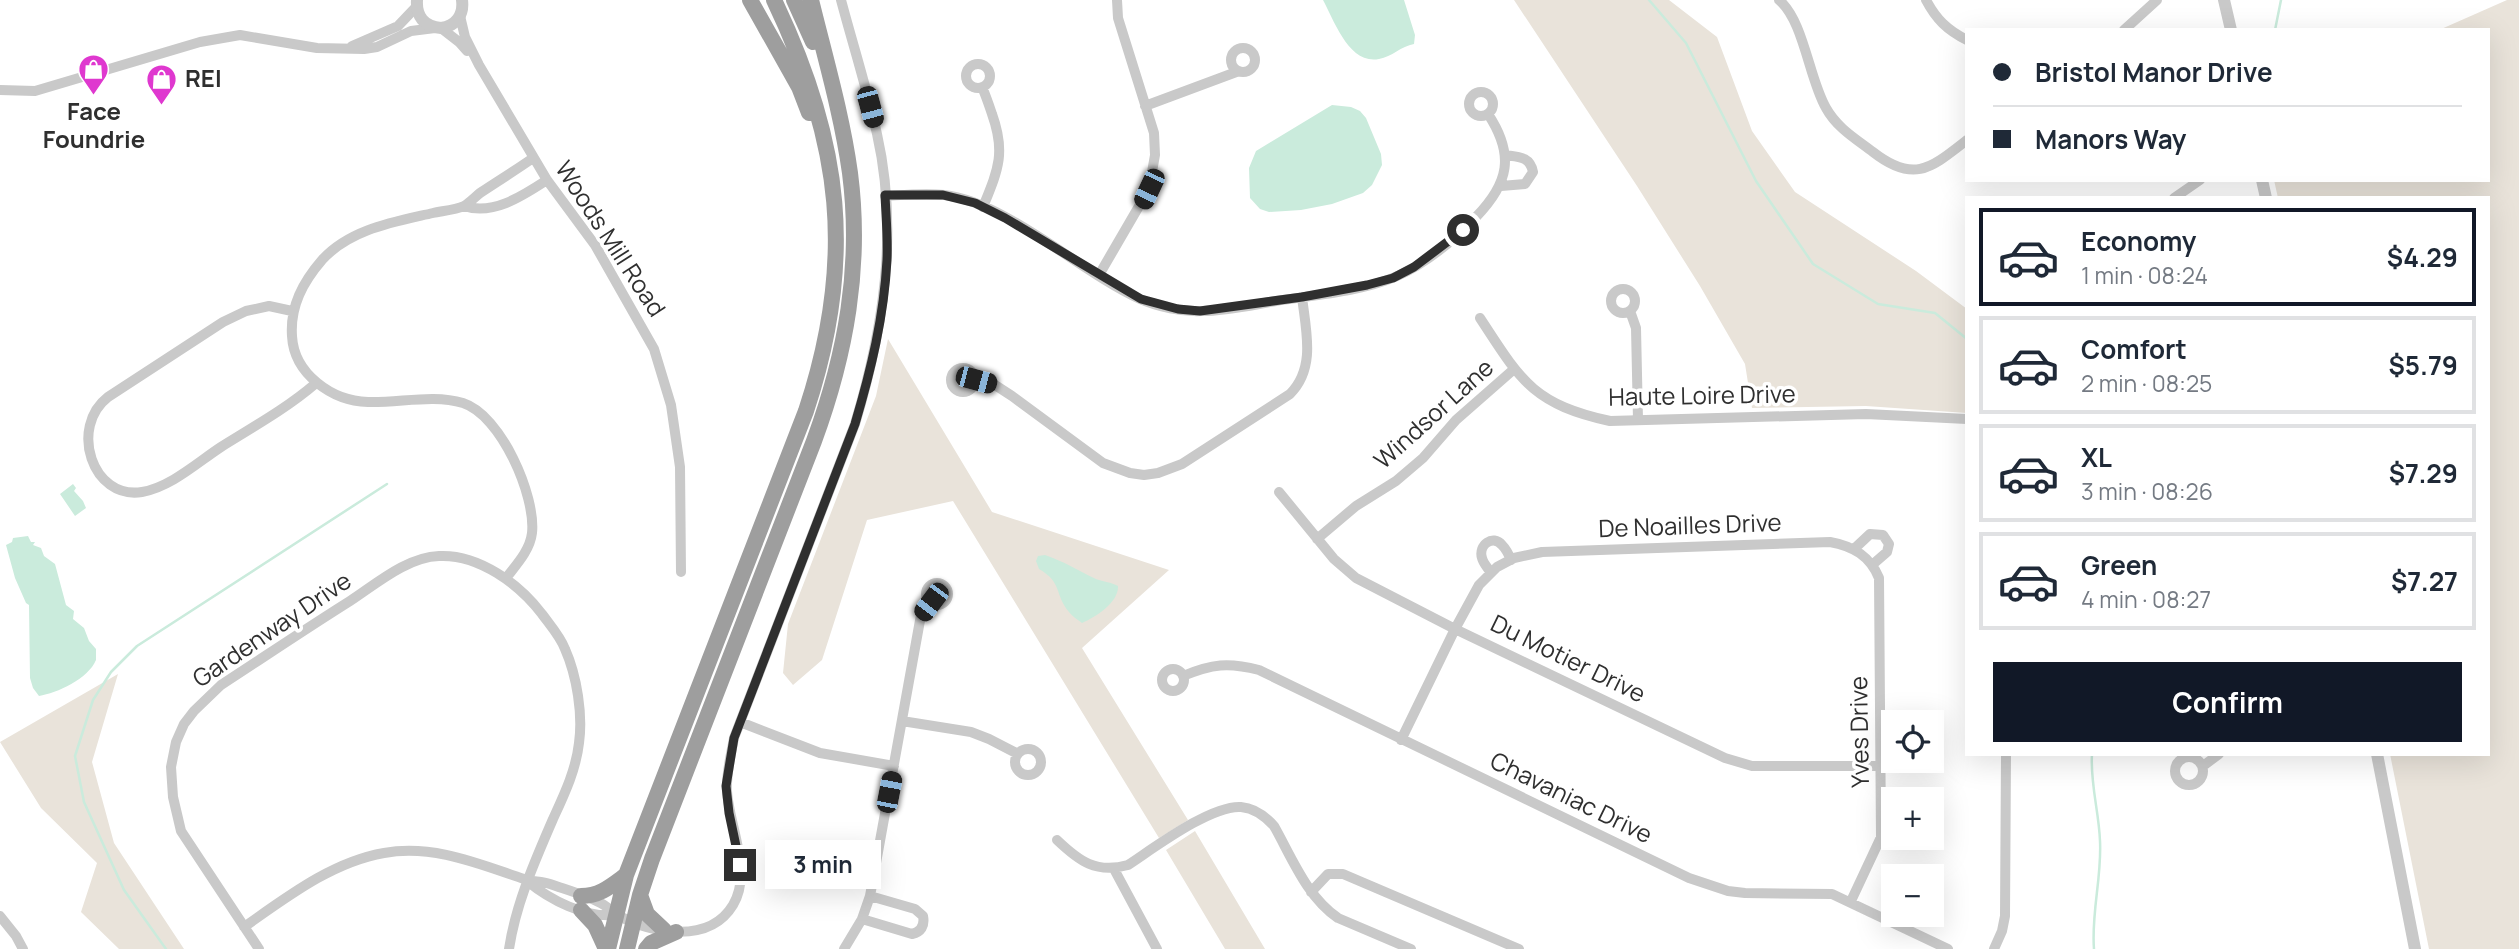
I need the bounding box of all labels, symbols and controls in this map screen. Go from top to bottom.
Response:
shop icon: Face Foundrie [77,53,111,97]
text: Bristol Manor Drive [2035,54,2273,90]
place label: REI [185,61,222,94]
shop icon: REI [145,62,179,106]
car [855,84,886,130]
place label: Face Foundrie [43,94,145,155]
text: Manors Way [2035,121,2186,157]
street label: Woods Mill Road [548,154,674,323]
car [1131,166,1168,212]
route start [1447,214,1479,246]
text: Economy [2081,223,2196,259]
icon: car [1997,226,2060,289]
text: $4.29 [2387,239,2458,275]
text: 1 min · 08:24 [2081,259,2208,291]
text: Comfort [2081,331,2187,367]
icon: car [1997,334,2060,397]
text: $5.79 [2389,347,2458,383]
street label: Windsor Lane [1366,350,1500,475]
car [953,364,1000,396]
text: 2 min · 08:25 [2081,367,2212,399]
street label: Haute Loire Drive [1608,376,1796,413]
text: XL [2081,439,2112,475]
icon: car [1997,442,2060,505]
text: $7.29 [2389,455,2458,491]
text: 3 min · 08:26 [2081,475,2213,507]
street label: De Noailles Drive [1598,505,1782,544]
text: Green [2081,547,2157,583]
icon: car [1997,550,2060,613]
street label: Gardenway Drive [185,563,357,694]
text: $7.27 [2391,563,2458,599]
car [910,579,953,625]
text: 4 min · 08:27 [2081,583,2211,615]
street label: Du Motier Drive [1486,606,1652,709]
button: Confirm [1993,662,2462,742]
street label: Yves Drive [1841,676,1876,788]
map controls [1881,710,1944,927]
button: locate [1881,710,1944,773]
street label: Chavaniac Drive [1485,743,1658,850]
car [875,769,904,815]
button: + [1881,787,1944,850]
callout: 3 min [764,840,880,890]
text: 3 min [793,848,853,880]
route end [724,849,756,881]
button: − [1881,864,1944,927]

